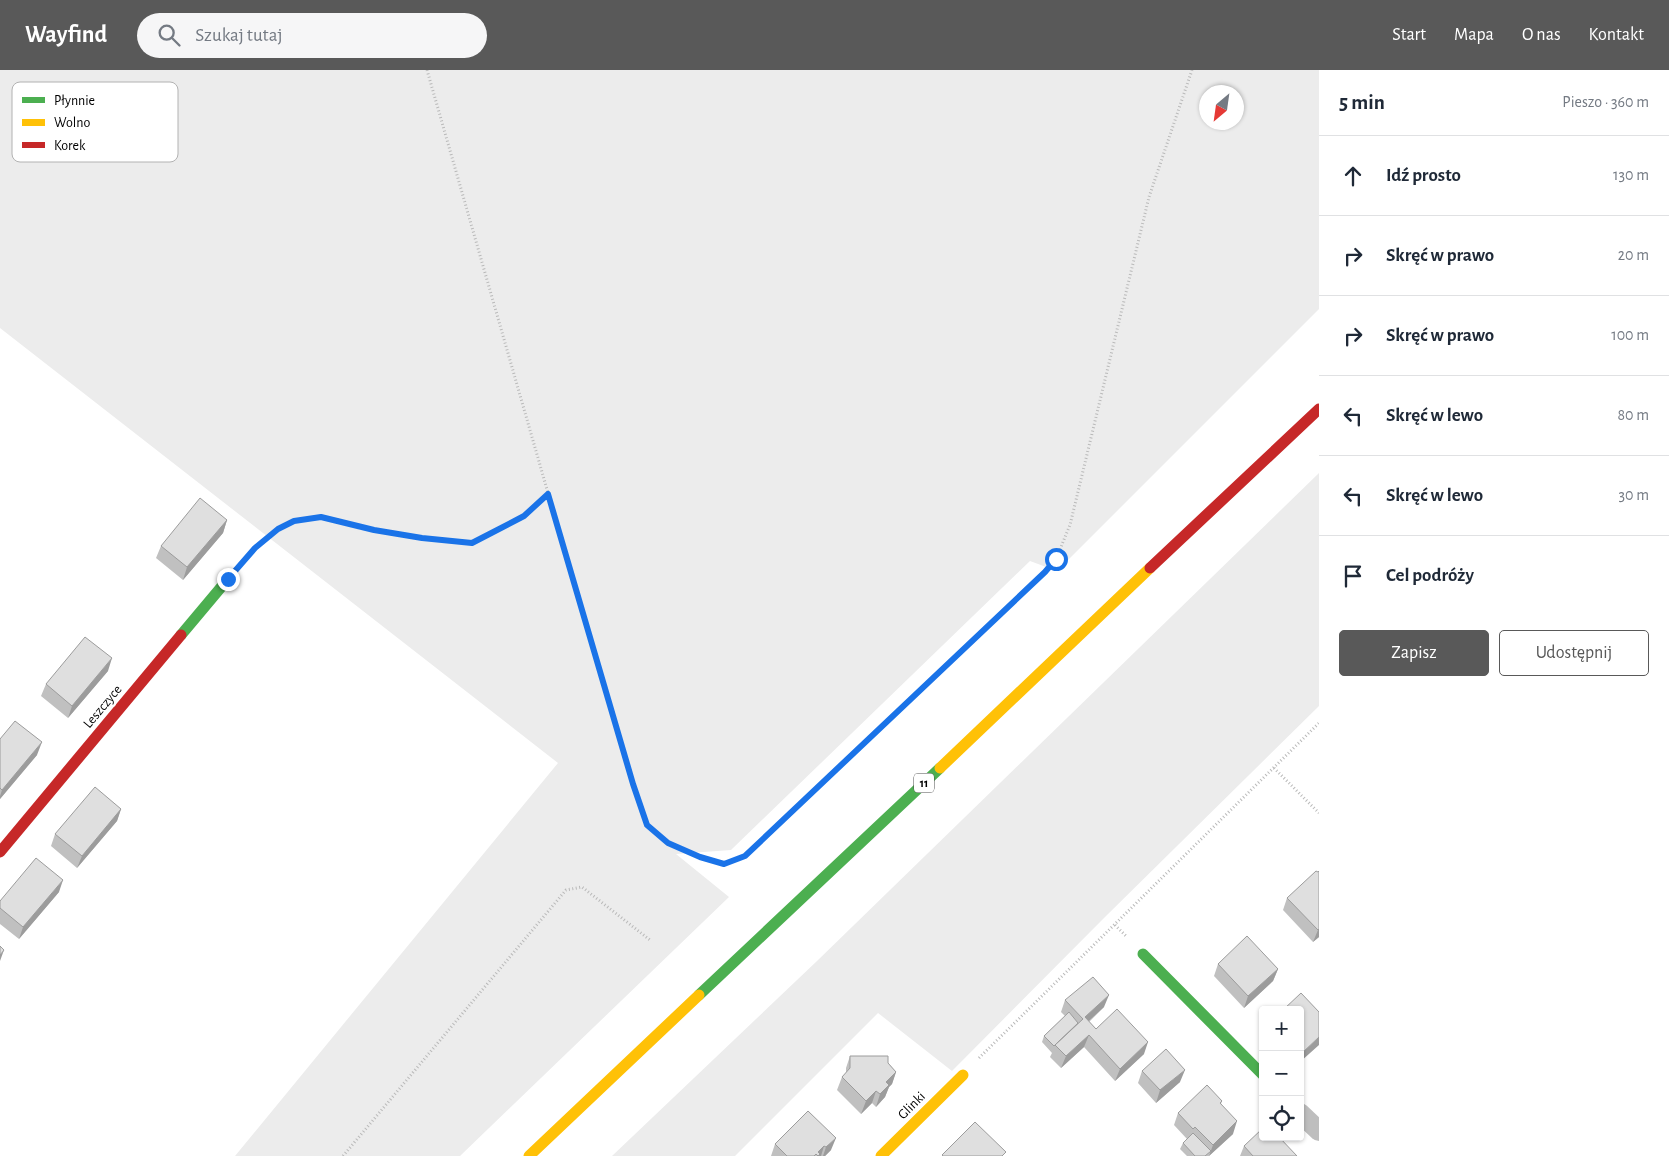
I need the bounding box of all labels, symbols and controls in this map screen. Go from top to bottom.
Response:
search box [137,13,487,58]
icon: search [155,21,183,49]
text: Wayfind [25,23,107,47]
text: Szukaj tutaj [195,26,282,45]
text: Start [1392,26,1426,44]
text: Mapa [1454,26,1494,44]
text: O nas [1522,26,1561,44]
text: Kontakt [1589,26,1644,44]
legend [12,82,178,162]
north arrow [1199,85,1244,130]
text: 5 min [1339,92,1385,113]
text: Płynnie [54,94,95,108]
text: Pieszo · 360 m [1562,94,1649,110]
text: Wolno [54,116,90,130]
text: Korek [54,139,86,153]
icon: ahead [1339,162,1367,190]
text: Idź prosto [1386,166,1461,185]
text: 130 m [1613,167,1649,183]
icon: right [1339,242,1367,270]
text: Skręć w prawo [1386,246,1494,265]
text: 20 m [1618,247,1649,263]
icon: right [1339,322,1367,350]
text: Skręć w prawo [1386,326,1494,345]
text: 100 m [1611,327,1649,343]
icon: left [1339,402,1367,430]
text: Skręć w lewo [1386,406,1483,425]
text: 80 m [1618,407,1649,423]
icon: left [1339,482,1367,510]
text: Skręć w lewo [1386,486,1483,505]
text: 30 m [1619,487,1649,503]
route start [1045,548,1068,571]
icon: arrive [1339,562,1367,590]
text: Cel podróży [1386,566,1474,585]
route end [217,568,240,591]
button: Zapisz [1339,630,1489,676]
button: Udostępnij [1499,630,1649,676]
street label: Leszczyce [81,682,125,731]
road number: 11 [914,774,934,792]
map controls [1259,1006,1304,1141]
button: + [1259,1006,1304,1051]
button: − [1259,1051,1304,1096]
street label: Glinki [895,1089,928,1122]
button: locate [1259,1096,1304,1141]

